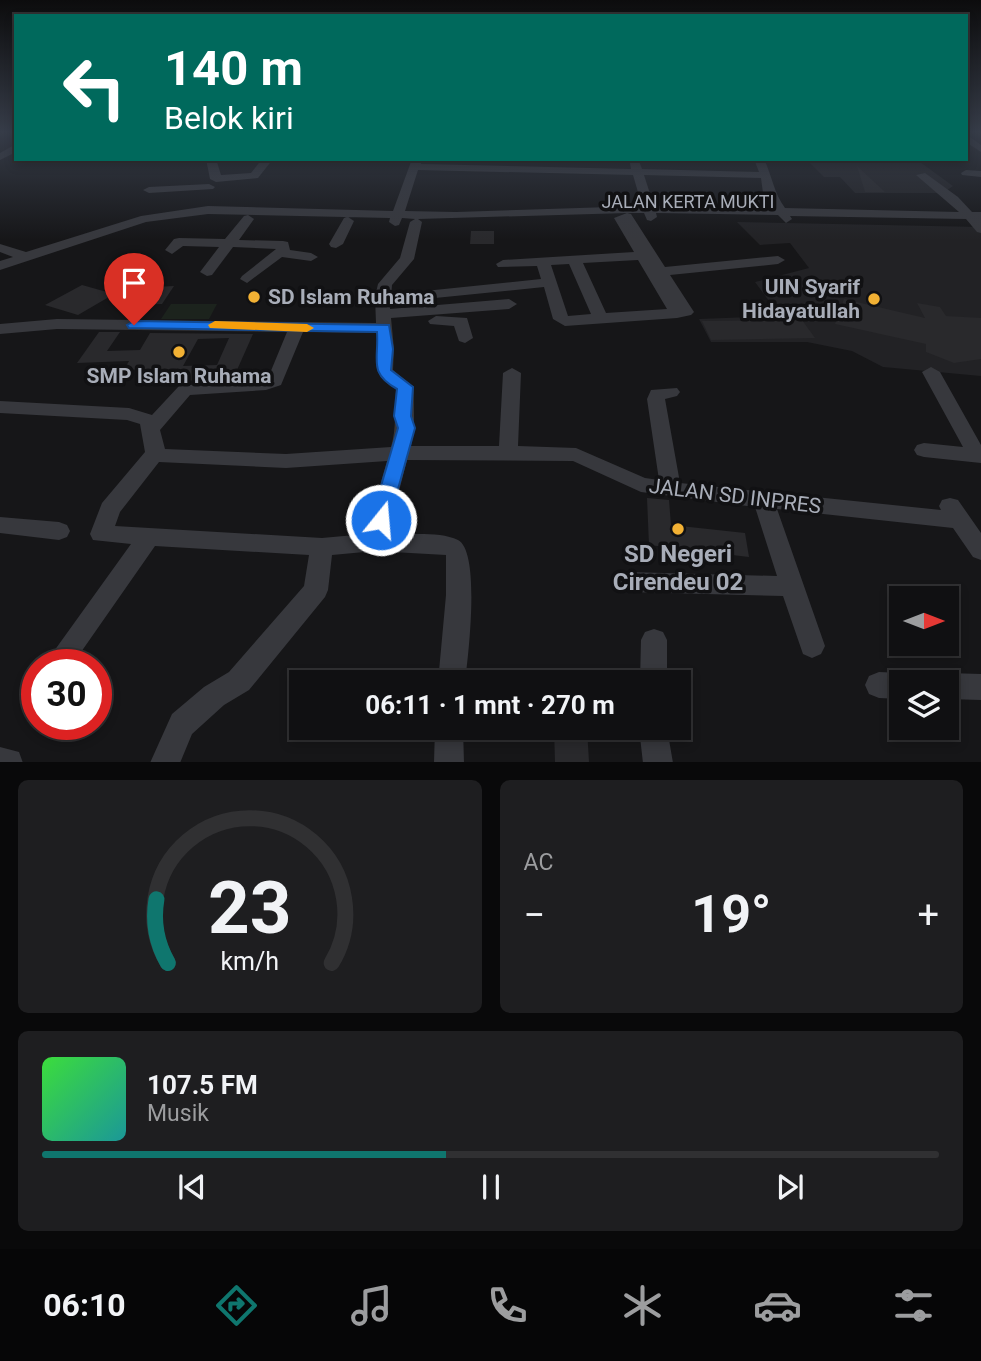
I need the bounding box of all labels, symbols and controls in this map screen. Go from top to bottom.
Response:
text: 140 m [164,40,303,97]
icon: left [49,42,140,133]
text: Belok kiri [164,99,294,137]
street label: JALAN KERTA MUKTI [602,191,774,212]
pin [104,253,164,325]
icon: arrive [115,264,153,302]
place label: UIN Syarif Hidayatullah [742,275,860,323]
place label: SD Islam Ruhama [268,285,435,309]
marker: SD Islam Ruhama [246,289,262,305]
marker: UIN Syarif Hidayatullah [866,291,882,307]
marker: SMP Islam Ruhama [171,344,187,360]
place label: SMP Islam Ruhama [87,364,271,388]
street label: JALAN SD INPRES [648,474,822,518]
position arrow [344,483,418,557]
marker: SD Negeri Cirendeu 02 [670,521,686,537]
place label: SD Negeri Cirendeu 02 [613,540,743,596]
north arrow [889,586,959,656]
map controls [889,586,959,740]
speed limit sign: 30 [21,649,112,740]
button: layers [889,670,959,740]
text: 06:11 · 1 mnt · 270 m [365,690,615,720]
text: AC [524,849,553,876]
text: 23 [208,865,292,951]
text: 19° [691,884,771,945]
text: − [524,893,545,937]
text: + [917,893,939,937]
text: km/h [220,946,279,975]
text: 107.5 FM [147,1070,258,1100]
text: Musik [147,1100,209,1127]
icon: previous [173,1168,211,1206]
icon: pause [472,1168,510,1206]
icon: next [771,1168,809,1206]
icon: directions [212,1281,261,1330]
icon: music [347,1281,396,1330]
icon: phone [483,1281,532,1330]
icon: climate [618,1281,667,1330]
icon: car [753,1281,802,1330]
icon: filters [889,1281,938,1330]
text: 06:10 [43,1286,126,1324]

